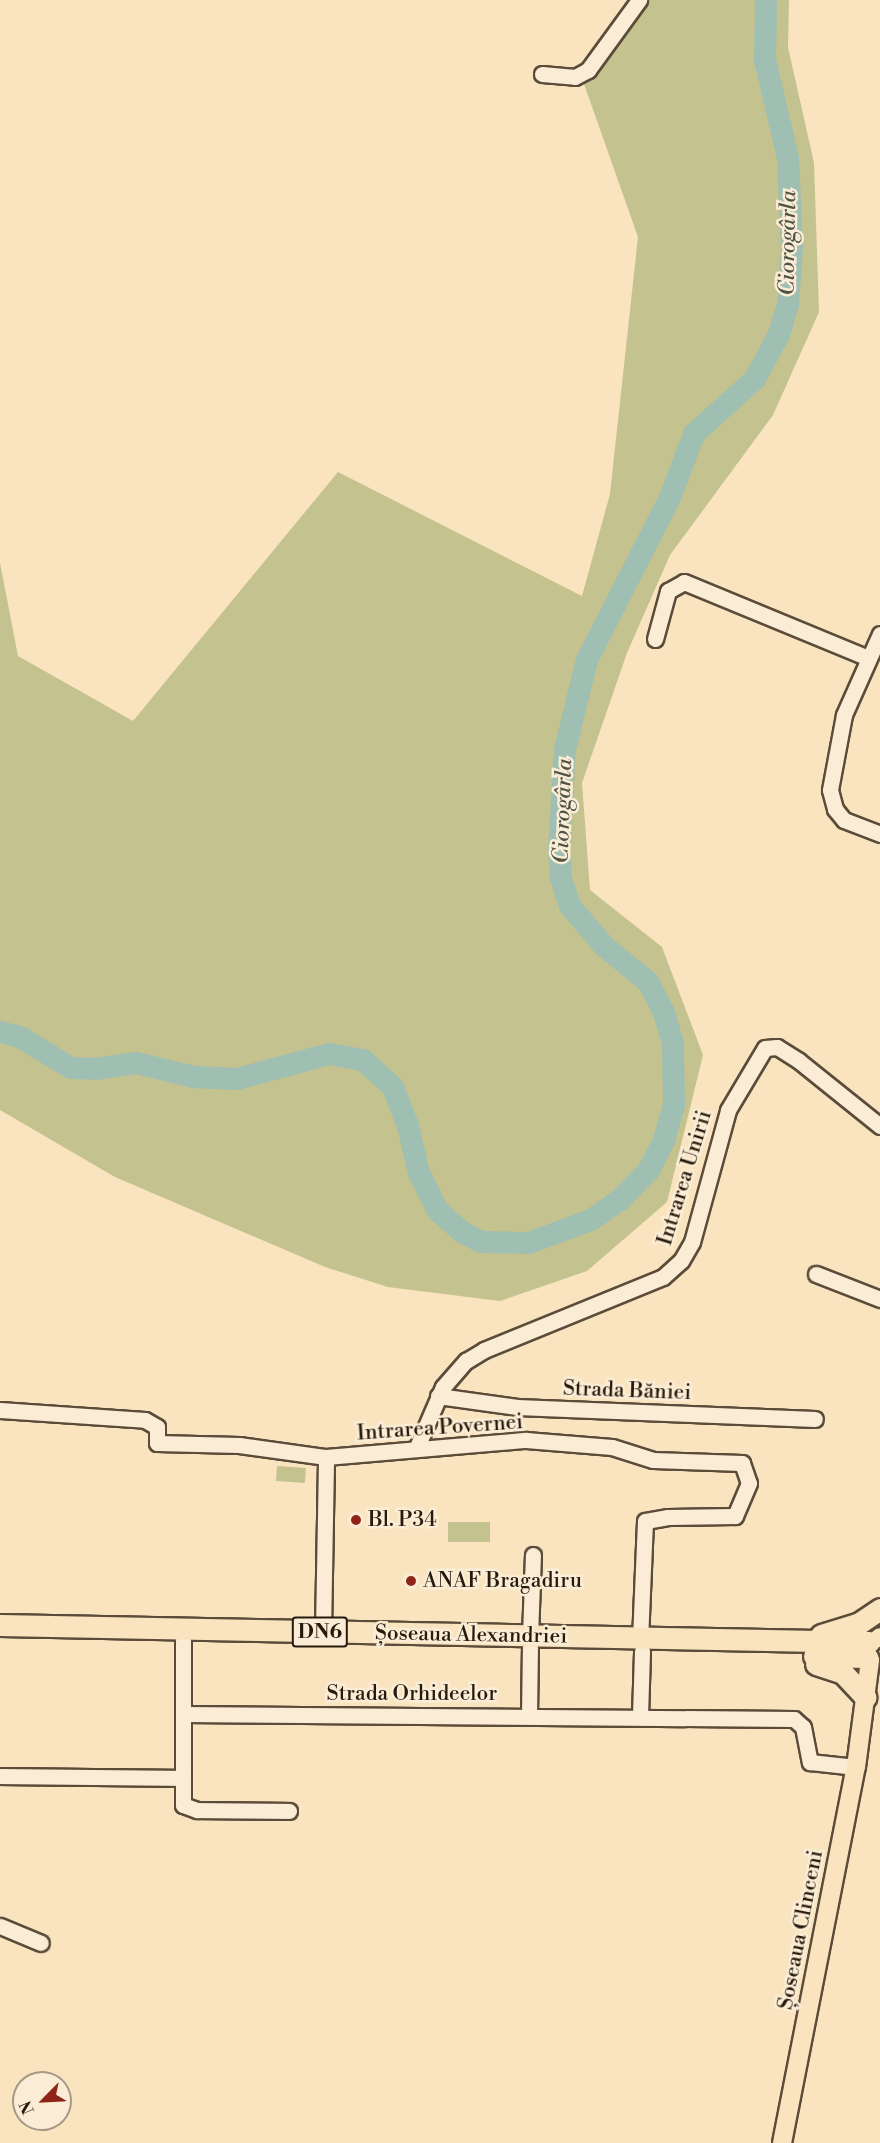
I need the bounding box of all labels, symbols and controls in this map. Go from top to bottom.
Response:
water label: Ciorogârla [774,190,802,296]
water label: Ciorogârla [548,758,578,864]
street label: Intrarea Unirii [653,1107,717,1249]
street label: Strada Băniei [562,1376,692,1406]
street label: Intrarea Povernei [356,1410,524,1446]
place label: Bl. P34 [368,1507,437,1533]
marker: Bl. P34 [349,1513,363,1527]
place label: ANAF Bragadiru [423,1568,582,1594]
marker: ANAF Bragadiru [404,1574,418,1588]
road number: DN6 [292,1615,348,1649]
street label: Șoseaua Alexandriei [375,1621,567,1649]
street label: Strada Orhideelor [327,1681,497,1707]
street label: Șoseaua Clinceni [773,1848,829,2012]
north arrow [12,2071,72,2131]
text: N [16,2098,39,2117]

